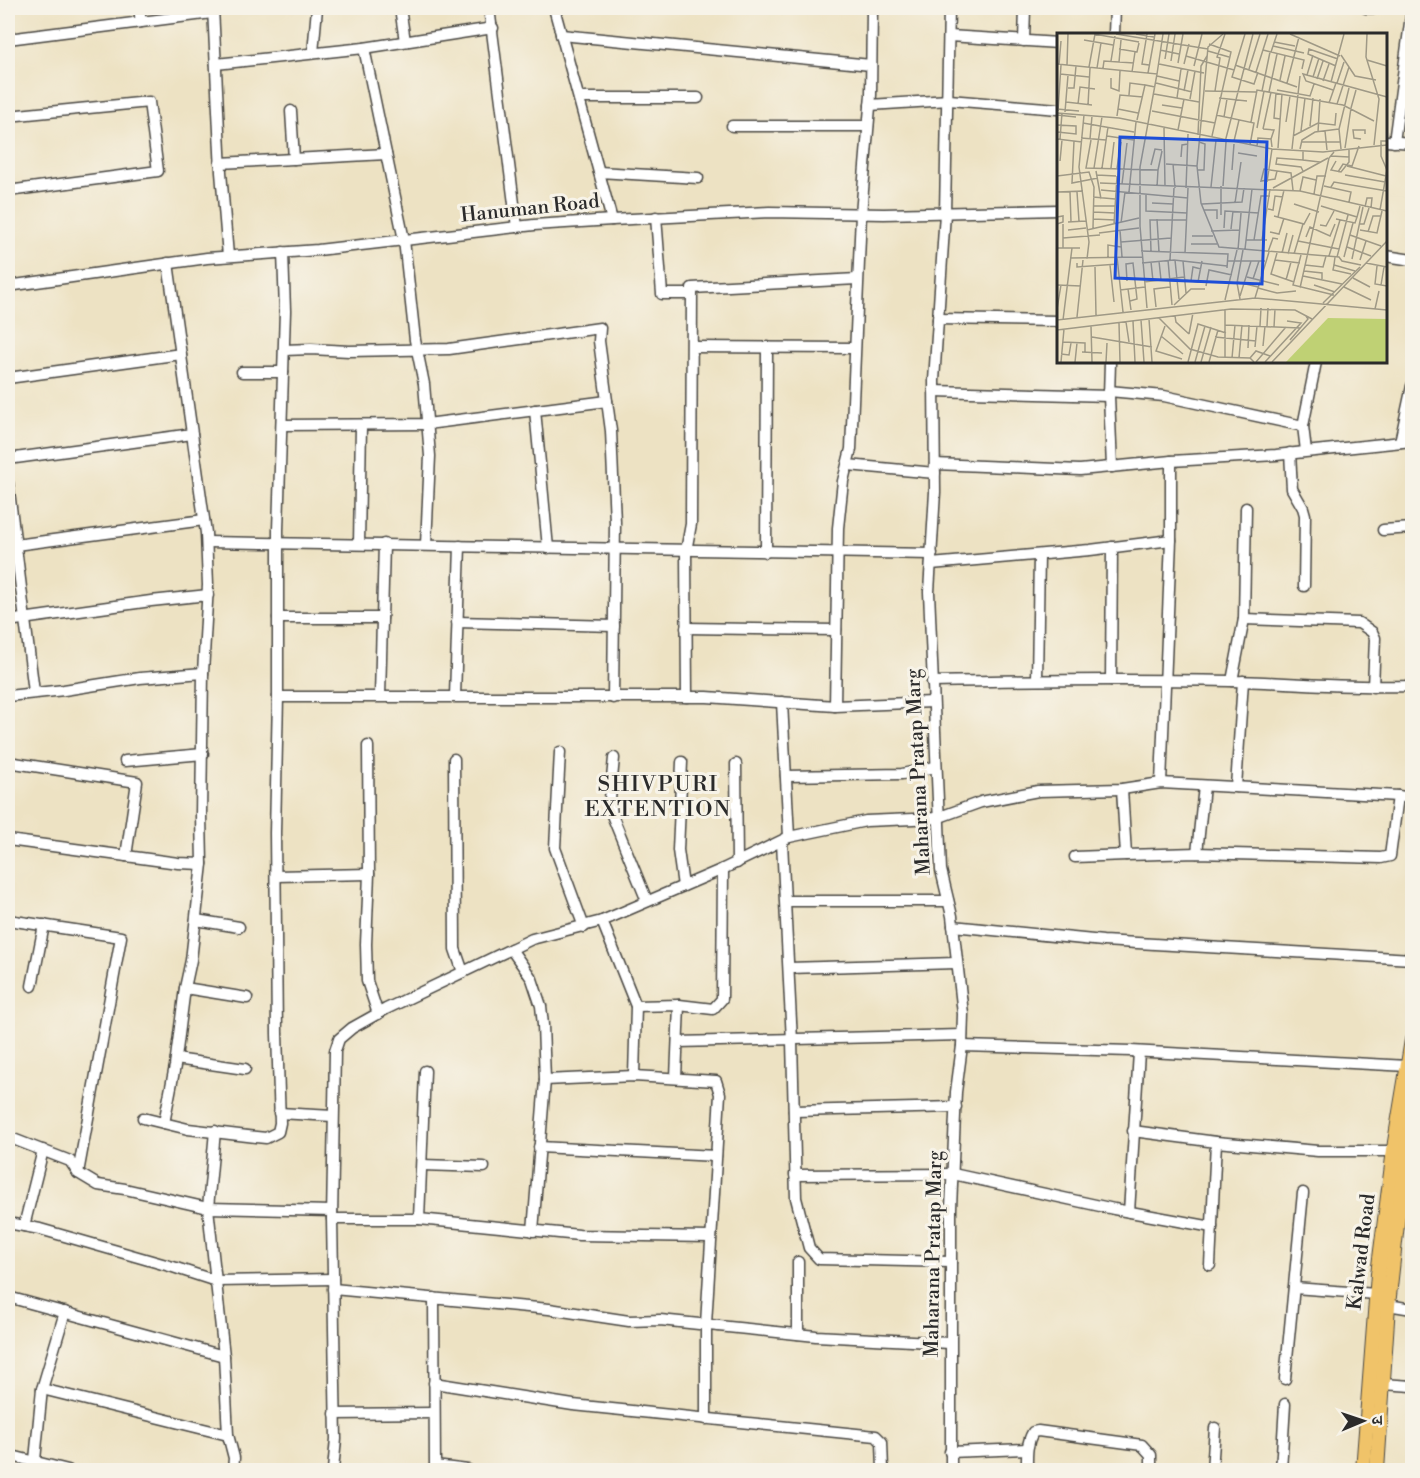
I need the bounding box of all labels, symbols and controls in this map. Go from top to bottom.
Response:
inset map [1057,33,1387,363]
street label: Hanuman Road [459,189,601,229]
street label: Maharana Pratap Marg [901,667,937,876]
district label: SHIVPURI EXTENTION [584,771,732,823]
street label: Maharana Pratap Marg [920,1150,948,1358]
street label: Kalwad Road [1342,1192,1382,1312]
north arrow [1333,1391,1393,1451]
text: उ [1367,1415,1387,1427]

